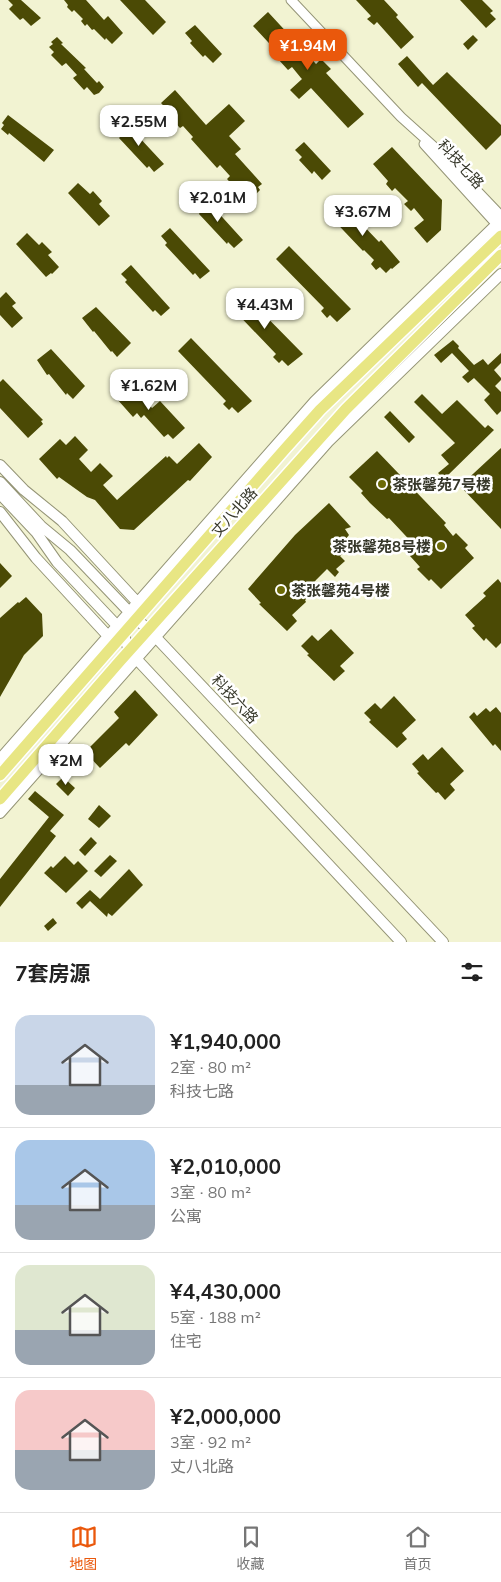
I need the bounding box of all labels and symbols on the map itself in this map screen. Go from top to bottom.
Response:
pin: ¥1.94M [267,28,349,71]
pin: ¥2.55M [98,104,180,147]
street label: 科技七路 [434,135,488,193]
pin: ¥2.01M [177,180,259,223]
pin: ¥3.67M [322,194,404,237]
pin: ¥4.43M [224,288,306,330]
pin: ¥1.62M [108,368,190,411]
place label: 茶张馨苑7号楼 [392,475,491,494]
marker: 茶张馨苑7号楼 [376,478,388,490]
street label: 丈八北路 [207,483,261,541]
place label: 茶张馨苑8号楼 [332,537,431,556]
marker: 茶张馨苑8号楼 [435,540,447,552]
place label: 茶张馨苑4号楼 [291,581,390,600]
marker: 茶张馨苑4号楼 [275,584,287,596]
street label: 科技六路 [208,671,262,727]
pin: ¥2M [42,744,90,786]

